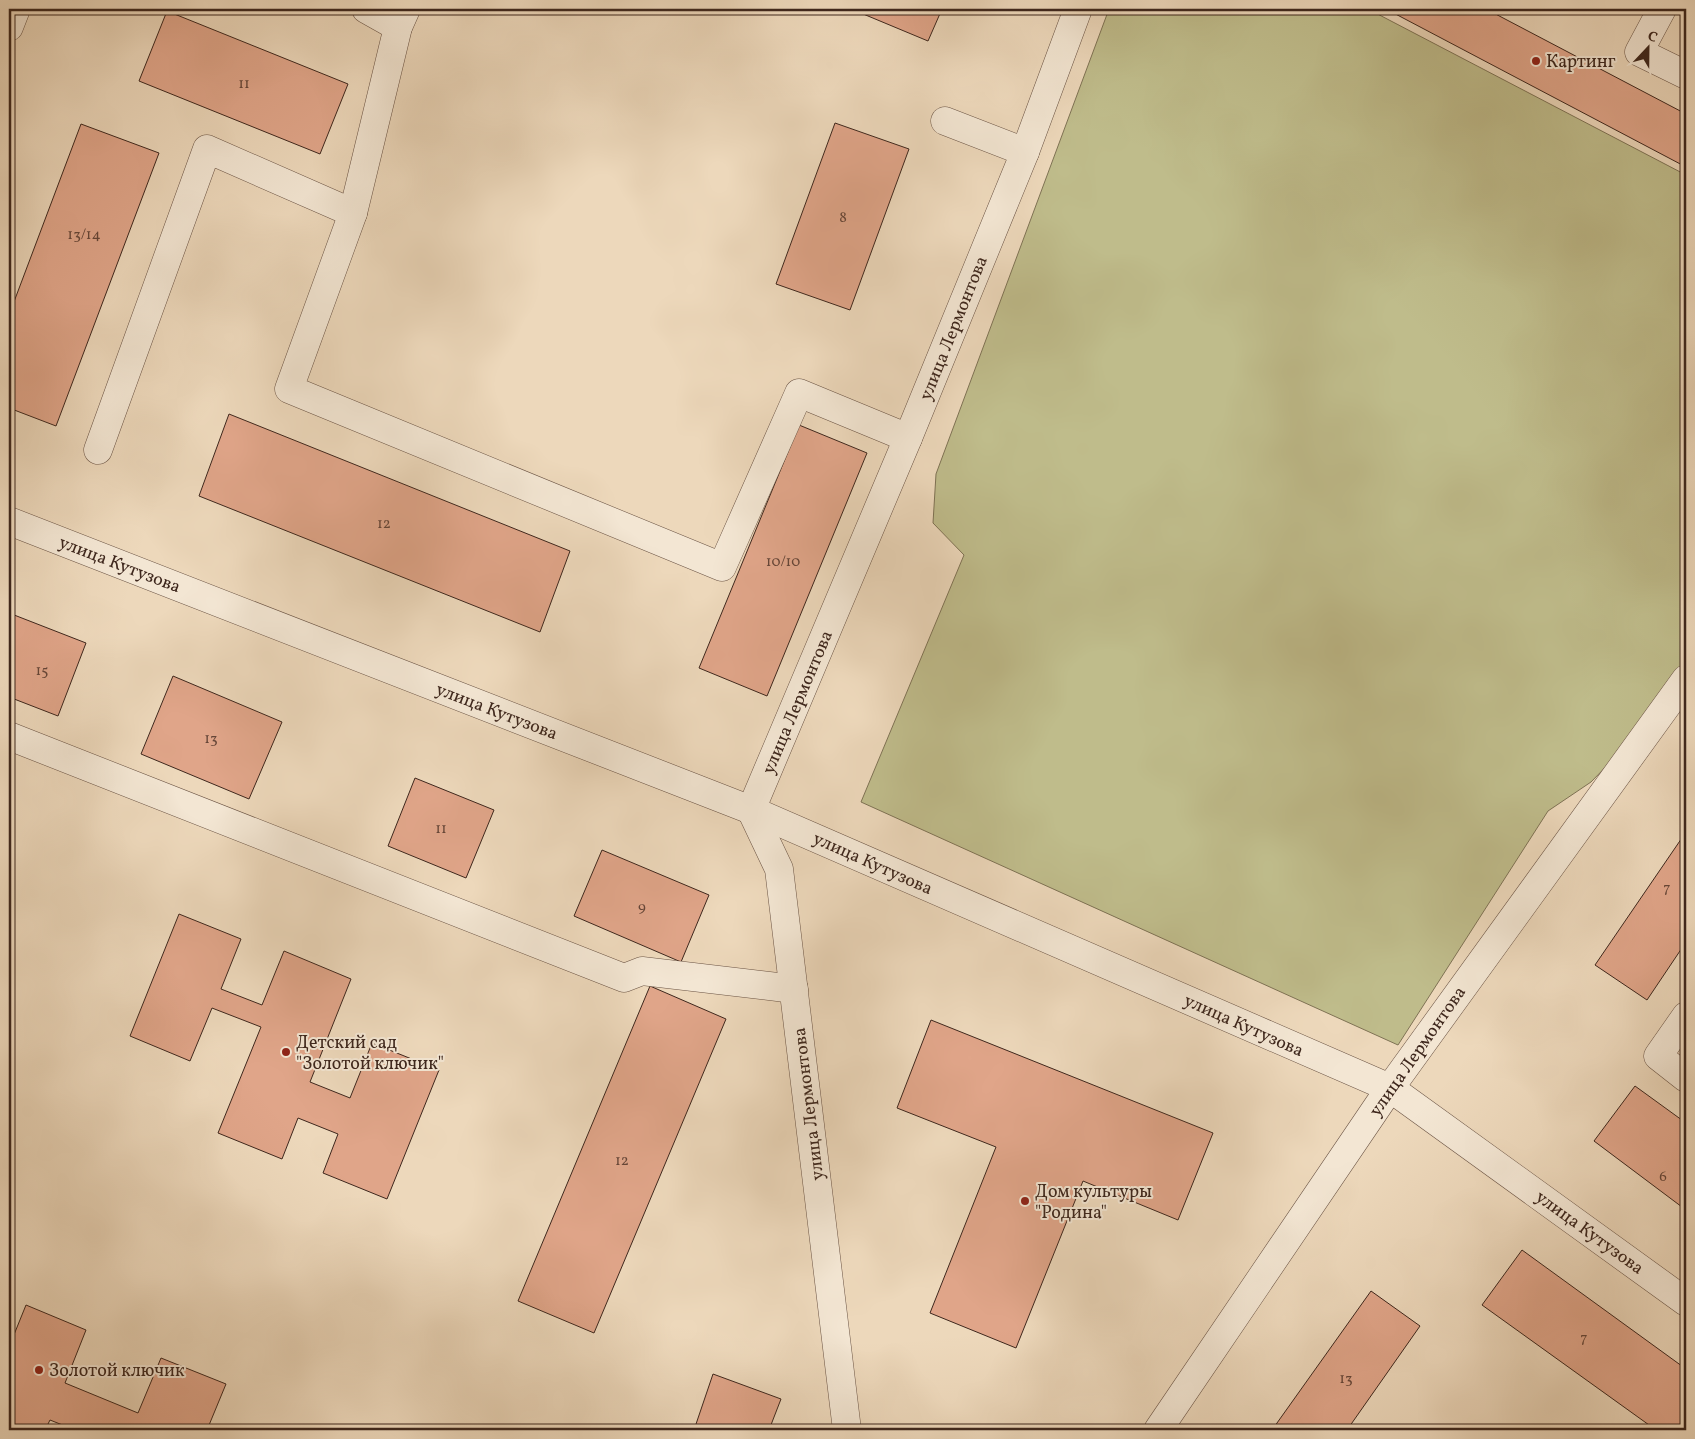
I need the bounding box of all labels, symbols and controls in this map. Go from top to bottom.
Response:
north arrow [1622,22,1672,72]
text: С [1645,27,1660,48]
place label: Картинг [1546,50,1616,75]
marker: Картинг [1530,55,1542,67]
house number: 11 [238,74,250,95]
house number: 8 [839,208,847,229]
house number: 13/14 [67,225,101,246]
street label: улица Лермонтова [914,252,995,405]
house number: 12 [377,514,391,535]
street label: улица Кутузова [55,531,184,600]
house number: 10/10 [766,552,800,573]
street label: улица Лермонтова [757,627,840,778]
house number: 15 [35,661,49,682]
street label: улица Кутузова [432,678,561,747]
house number: 13 [204,729,218,750]
house number: 11 [435,819,447,840]
street label: улица Кутузова [809,827,936,902]
house number: 7 [1663,878,1671,899]
house number: 9 [638,897,646,918]
street label: улица Лермонтова [1364,982,1473,1122]
street label: улица Кутузова [1180,989,1307,1064]
street label: улица Лермонтова [788,1026,831,1182]
place label: Детский сад "Золотой ключик" [296,1031,444,1077]
marker: Детский сад "Золотой ключик" [280,1046,292,1058]
house number: 12 [615,1151,629,1172]
house number: 6 [1659,1167,1667,1188]
place label: Дом культуры "Родина" [1035,1180,1152,1226]
street label: улица Кутузова [1530,1185,1649,1281]
marker: Дом культуры "Родина" [1019,1195,1031,1207]
house number: 7 [1580,1328,1588,1349]
place label: Золотой ключик [49,1359,185,1384]
marker: Золотой ключик [33,1364,45,1376]
house number: 13 [1339,1369,1353,1390]

